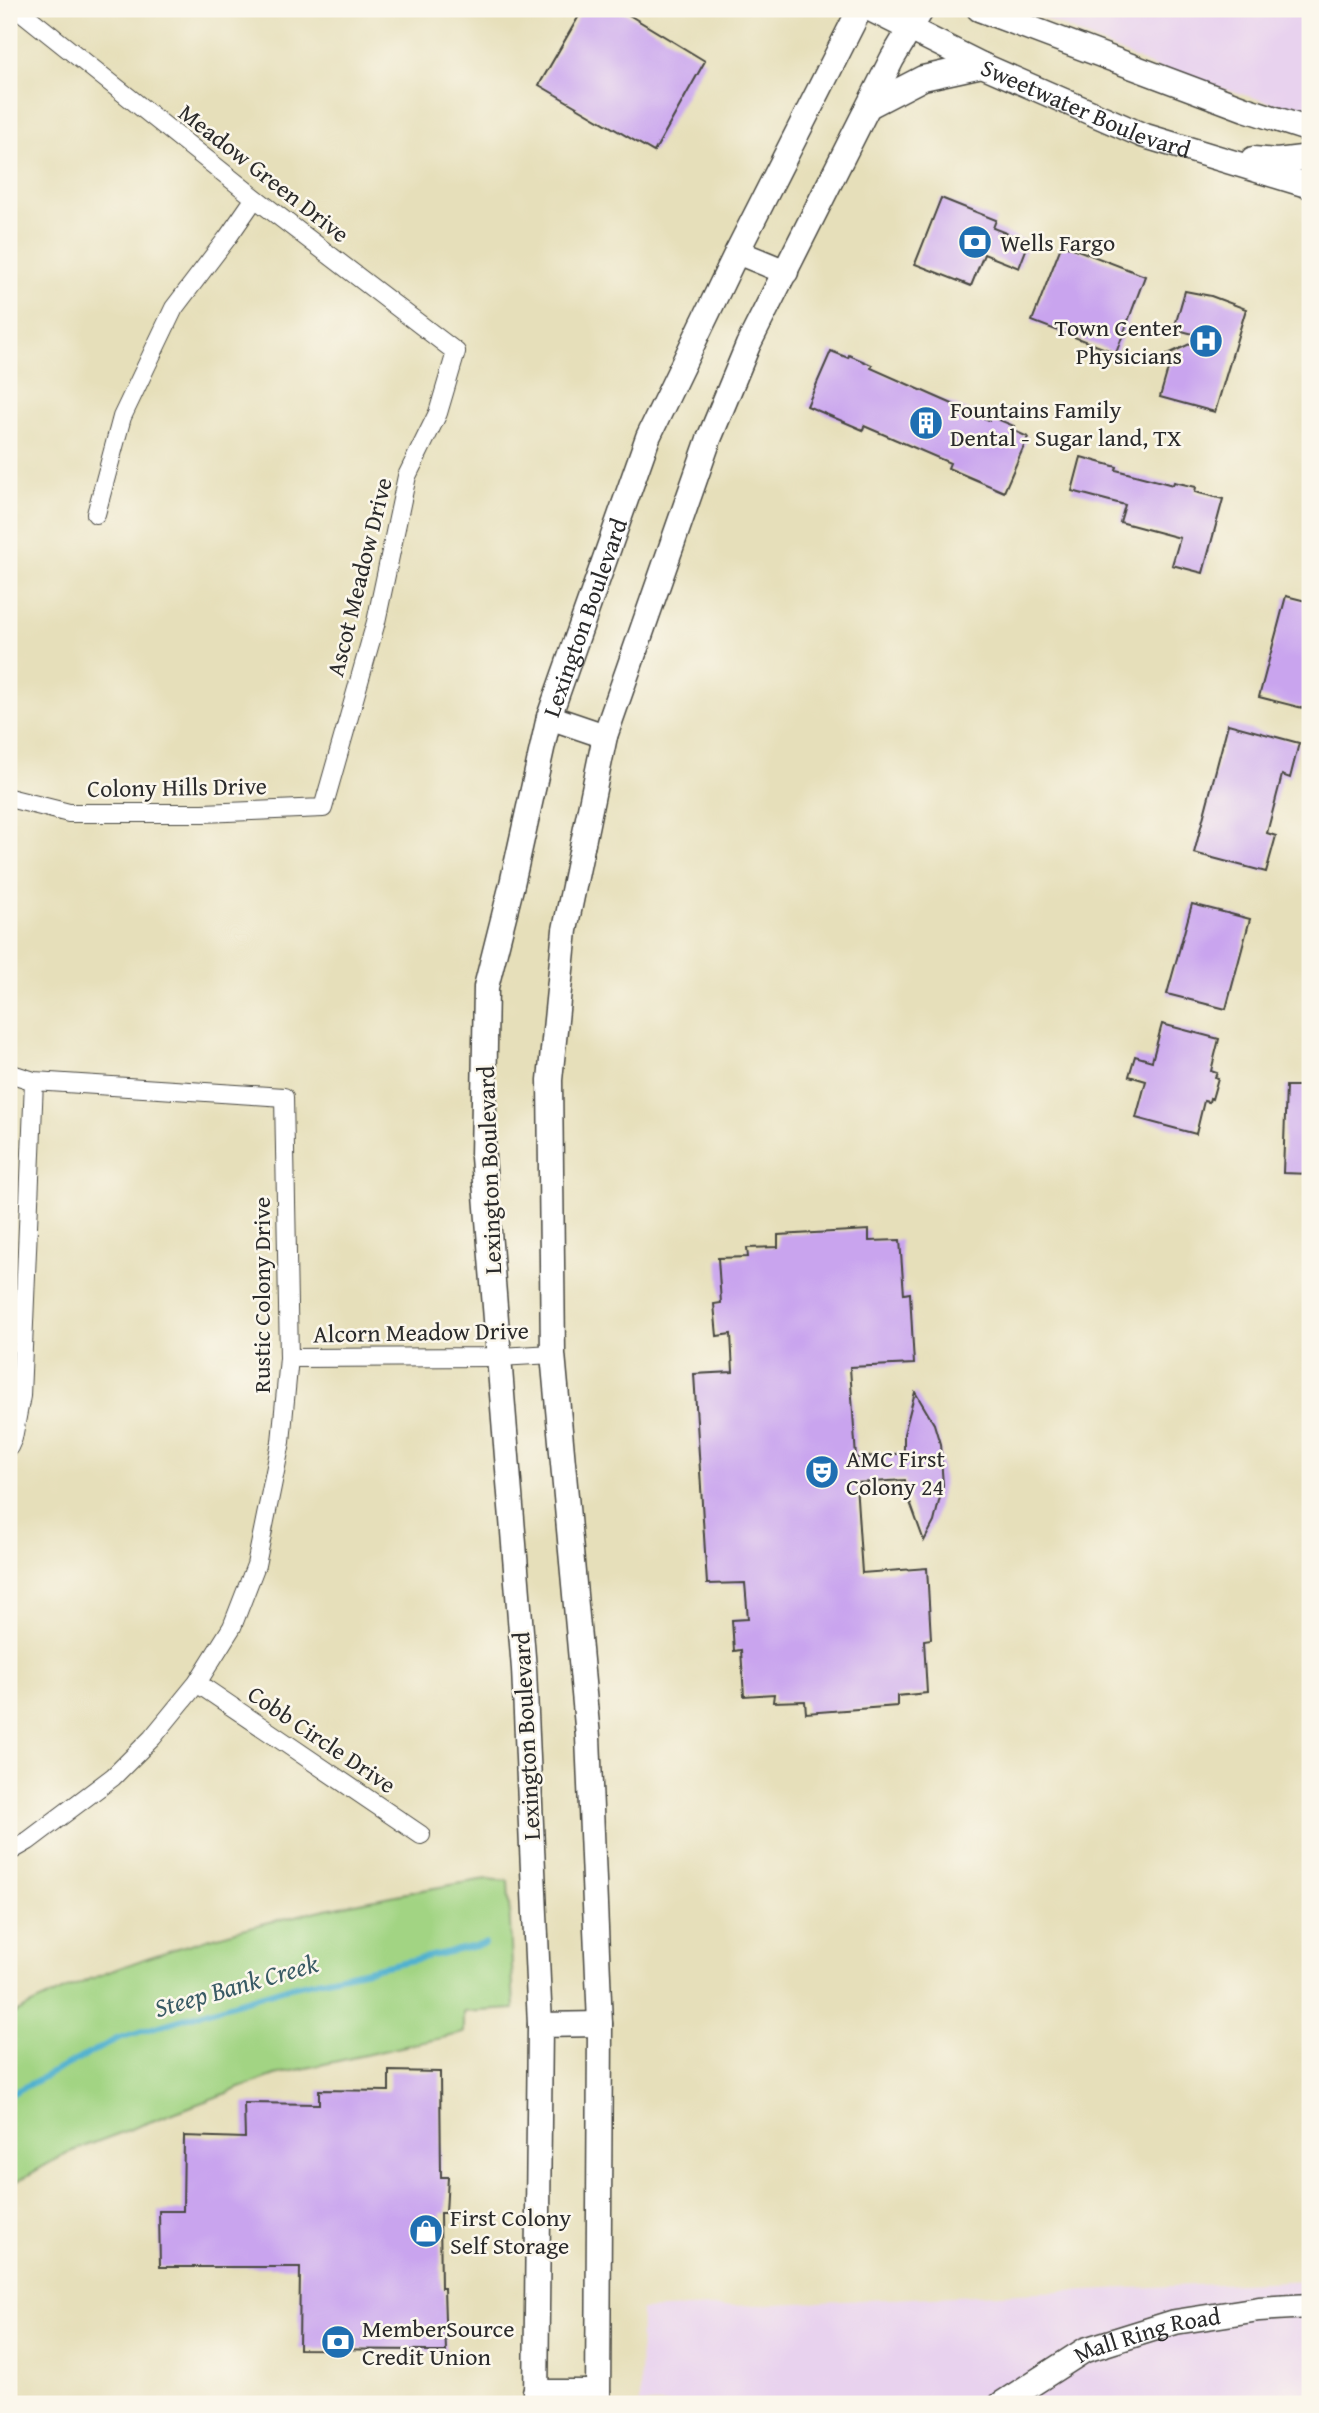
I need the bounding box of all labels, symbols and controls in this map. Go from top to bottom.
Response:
street label: Sweetwater Boulevard [976,49,1195,166]
street label: Meadow Green Drive [171,95,357,251]
bank icon: Wells Fargo [956,223,994,261]
place label: Wells Fargo [1000,225,1115,260]
place label: Town Center Physicians [1054,310,1182,373]
hospital icon: Town Center Physicians [1187,322,1225,360]
place label: Fountains Family Dental - Sugar land, TX [950,392,1182,455]
building icon: Fountains Family Dental - Sugar land, TX [907,404,945,442]
street label: Ascot Meadow Drive [317,474,401,680]
street label: Lexington Boulevard [533,513,636,722]
street label: Colony Hills Drive [87,768,267,806]
street label: Lexington Boulevard [468,1065,510,1275]
street label: Rustic Colony Drive [244,1197,279,1393]
street label: Alcorn Meadow Drive [313,1313,529,1351]
place label: AMC First Colony 24 [846,1441,945,1504]
theatre icon: AMC First Colony 24 [803,1453,841,1491]
street label: Lexington Boulevard [503,1631,549,1841]
street label: Cobb Circle Drive [241,1676,403,1802]
water label: Steep Bank Creek [150,1943,323,2027]
place label: First Colony Self Storage [450,2200,571,2263]
shop icon: First Colony Self Storage [407,2212,445,2250]
street label: Mall Ring Road [1066,2298,1223,2371]
place label: MemberSource Credit Union [362,2311,515,2374]
bank icon: MemberSource Credit Union [319,2323,357,2361]

